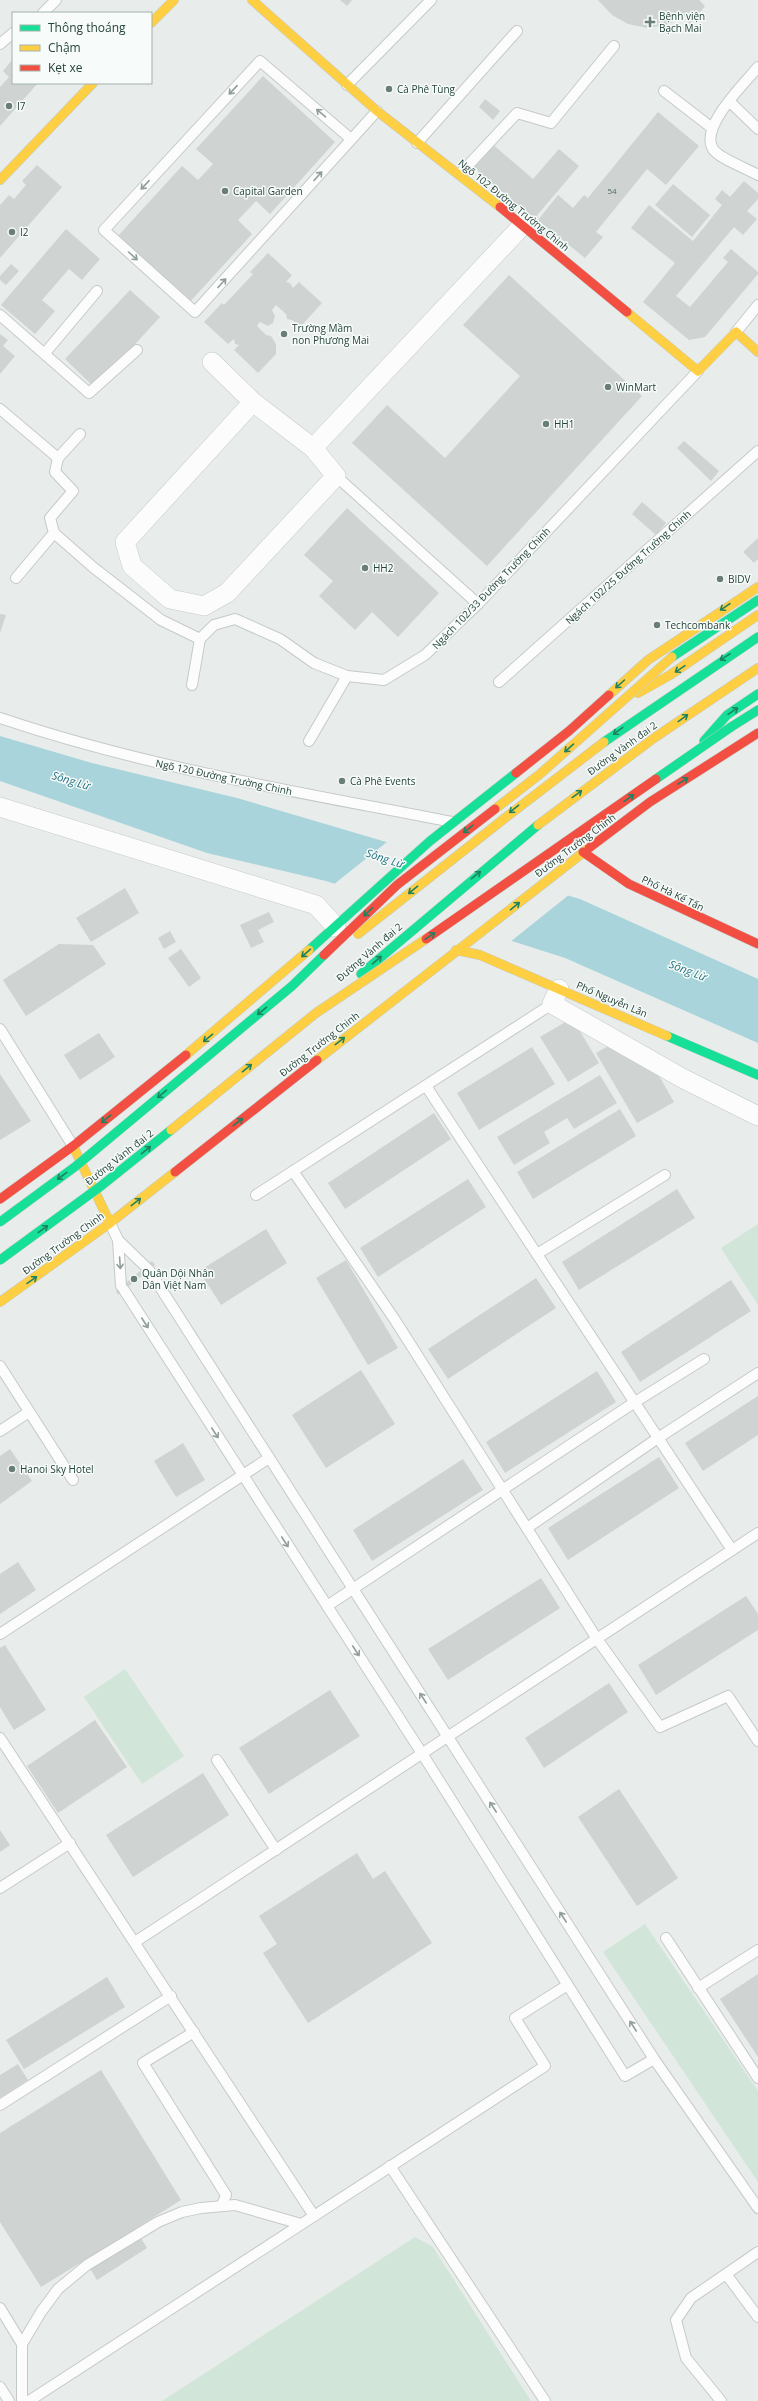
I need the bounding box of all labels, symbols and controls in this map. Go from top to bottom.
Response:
place label: Bệnh viện Bạch Mai [659,9,705,35]
legend [12,12,152,84]
marker: Bệnh viện Bạch Mai [644,16,656,28]
text: Thông thoáng [48,19,126,36]
text: Chậm [48,39,81,56]
text: Kẹt xe [48,59,83,76]
place label: Cà Phê Tùng [397,82,456,96]
one-way arrow [229,84,238,95]
marker: Cà Phê Tùng [384,84,394,94]
place label: I7 [17,99,26,113]
marker: I7 [4,101,14,111]
one-way arrow [316,109,327,118]
street label: Ngõ 102 Đường Trường Chinh [456,156,572,254]
one-way arrow [313,170,322,181]
one-way arrow [141,180,150,190]
place label: Capital Garden [233,184,303,198]
house number: 54 [607,185,617,196]
marker: Capital Garden [220,186,230,196]
place label: I2 [20,225,29,239]
marker: I2 [7,227,17,237]
one-way arrow [128,251,138,261]
one-way arrow [217,278,226,288]
place label: Trường Mầm non Phương Mai [292,321,369,347]
marker: Trường Mầm non Phương Mai [279,329,289,339]
place label: WinMart [616,380,657,394]
marker: WinMart [603,382,613,392]
place label: HH1 [554,417,574,431]
marker: HH1 [541,419,551,429]
street label: Ngách 102/25 Đường Trường Chinh [562,507,694,627]
street label: Ngách 102/33 Đường Trường Chinh [429,524,553,652]
place label: HH2 [373,561,394,575]
marker: HH2 [360,563,370,573]
place label: BIDV [728,572,751,586]
marker: BIDV [715,574,725,584]
one-way arrow [720,603,731,611]
place label: Techcombank [665,618,731,632]
marker: Techcombank [652,620,662,630]
one-way arrow [719,654,731,662]
one-way arrow [674,665,685,673]
one-way arrow [615,680,626,689]
one-way arrow [727,707,738,715]
one-way arrow [677,713,688,722]
street label: Đường Vành đai 2 [584,718,660,778]
one-way arrow [613,727,624,735]
one-way arrow [564,743,575,752]
street label: Ngõ 120 Đường Trường Chinh [154,756,294,798]
water label: Sông Lừ [50,767,93,793]
place label: Cà Phê Events [350,774,416,788]
marker: Cà Phê Events [337,776,347,786]
one-way arrow [677,777,688,785]
one-way arrow [572,790,583,798]
one-way arrow [623,794,634,802]
one-way arrow [509,805,520,814]
street label: Đường Trường Chinh [532,810,618,880]
one-way arrow [463,825,474,834]
water label: Sông Lừ [364,845,407,871]
one-way arrow [471,871,482,880]
street label: Phố Hà Kế Tấn [639,872,707,914]
one-way arrow [407,886,418,895]
one-way arrow [509,902,520,910]
one-way arrow [363,907,373,917]
street label: Đường Vành đai 2 [333,919,405,985]
one-way arrow [424,932,435,940]
one-way arrow [301,948,311,958]
one-way arrow [372,955,383,964]
water label: Sông Lừ [667,956,710,984]
street label: Phố Nguyễn Lân [574,978,650,1020]
one-way arrow [257,1007,268,1016]
street label: Đường Trường Chinh [276,1008,362,1080]
one-way arrow [202,1034,213,1042]
one-way arrow [335,1037,346,1046]
one-way arrow [242,1064,253,1072]
one-way arrow [157,1090,168,1099]
one-way arrow [101,1115,112,1124]
one-way arrow [233,1117,244,1126]
street label: Đường Vành đai 2 [82,1126,156,1188]
one-way arrow [141,1145,152,1154]
one-way arrow [56,1172,67,1181]
one-way arrow [130,1198,141,1206]
street label: Đường Trường Chinh [19,1209,107,1277]
one-way arrow [37,1224,48,1233]
one-way arrow [116,1256,123,1269]
place label: Quân Dội Nhân Dân Việt Nam [142,1266,214,1292]
marker: Quân Dội Nhân Dân Việt Nam [129,1274,139,1284]
one-way arrow [26,1276,37,1284]
one-way arrow [141,1317,149,1328]
one-way arrow [211,1427,219,1438]
place label: Hanoi Sky Hotel [20,1462,94,1476]
marker: Hanoi Sky Hotel [7,1464,17,1474]
one-way arrow [281,1536,289,1547]
one-way arrow [352,1645,360,1656]
one-way arrow [419,1693,427,1704]
one-way arrow [489,1802,497,1813]
one-way arrow [559,1912,567,1923]
one-way arrow [629,2021,637,2032]

